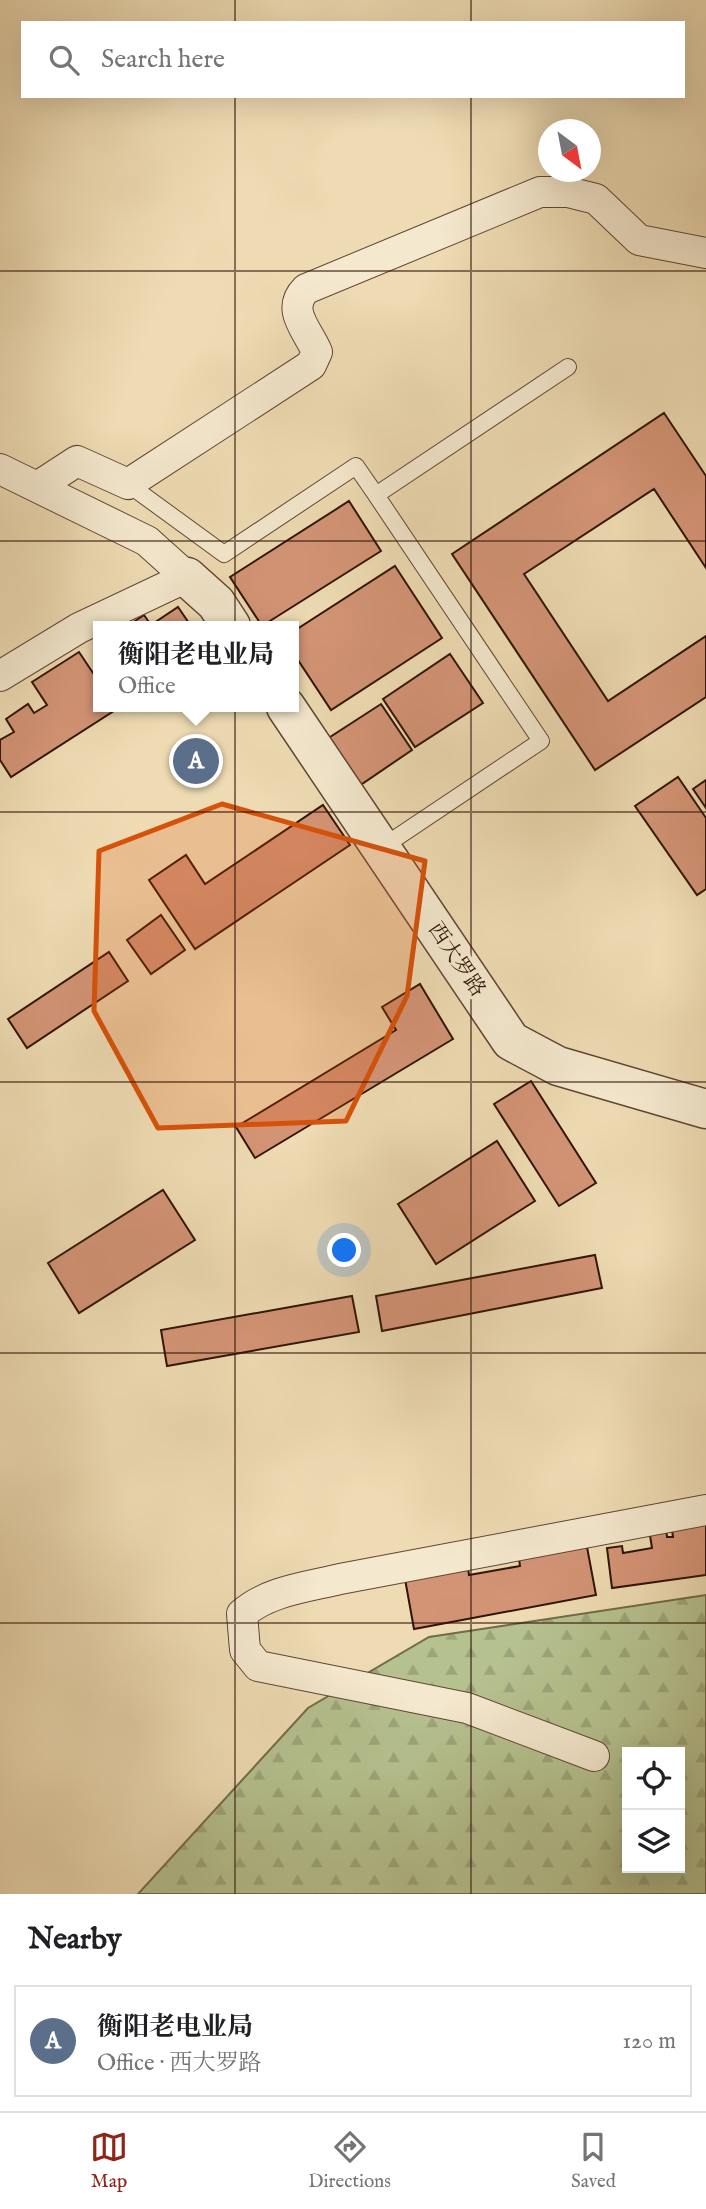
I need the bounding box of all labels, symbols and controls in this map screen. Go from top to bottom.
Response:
search box [21,21,685,98]
icon: search [45,41,83,79]
text: Search here [101,43,225,76]
north arrow [538,119,601,182]
popup [93,621,299,712]
text: 衡阳老电业局 [118,639,274,672]
text: Office [118,672,175,701]
pin: A [173,735,219,787]
street label: 西大罗路 [421,918,491,1002]
your location [327,1233,361,1267]
map controls [622,1747,685,1873]
button: locate [622,1747,685,1810]
button: layers [622,1810,685,1873]
text: Nearby [28,1921,121,1959]
text: 衡阳老电业局 [97,2011,253,2044]
text: A [45,2027,61,2056]
text: 120 m [623,2027,676,2056]
text: Office · 西大罗路 [97,2049,262,2078]
tab: Map [90,2128,128,2194]
tab: Directions [308,2128,391,2194]
tab: Saved [571,2128,616,2194]

